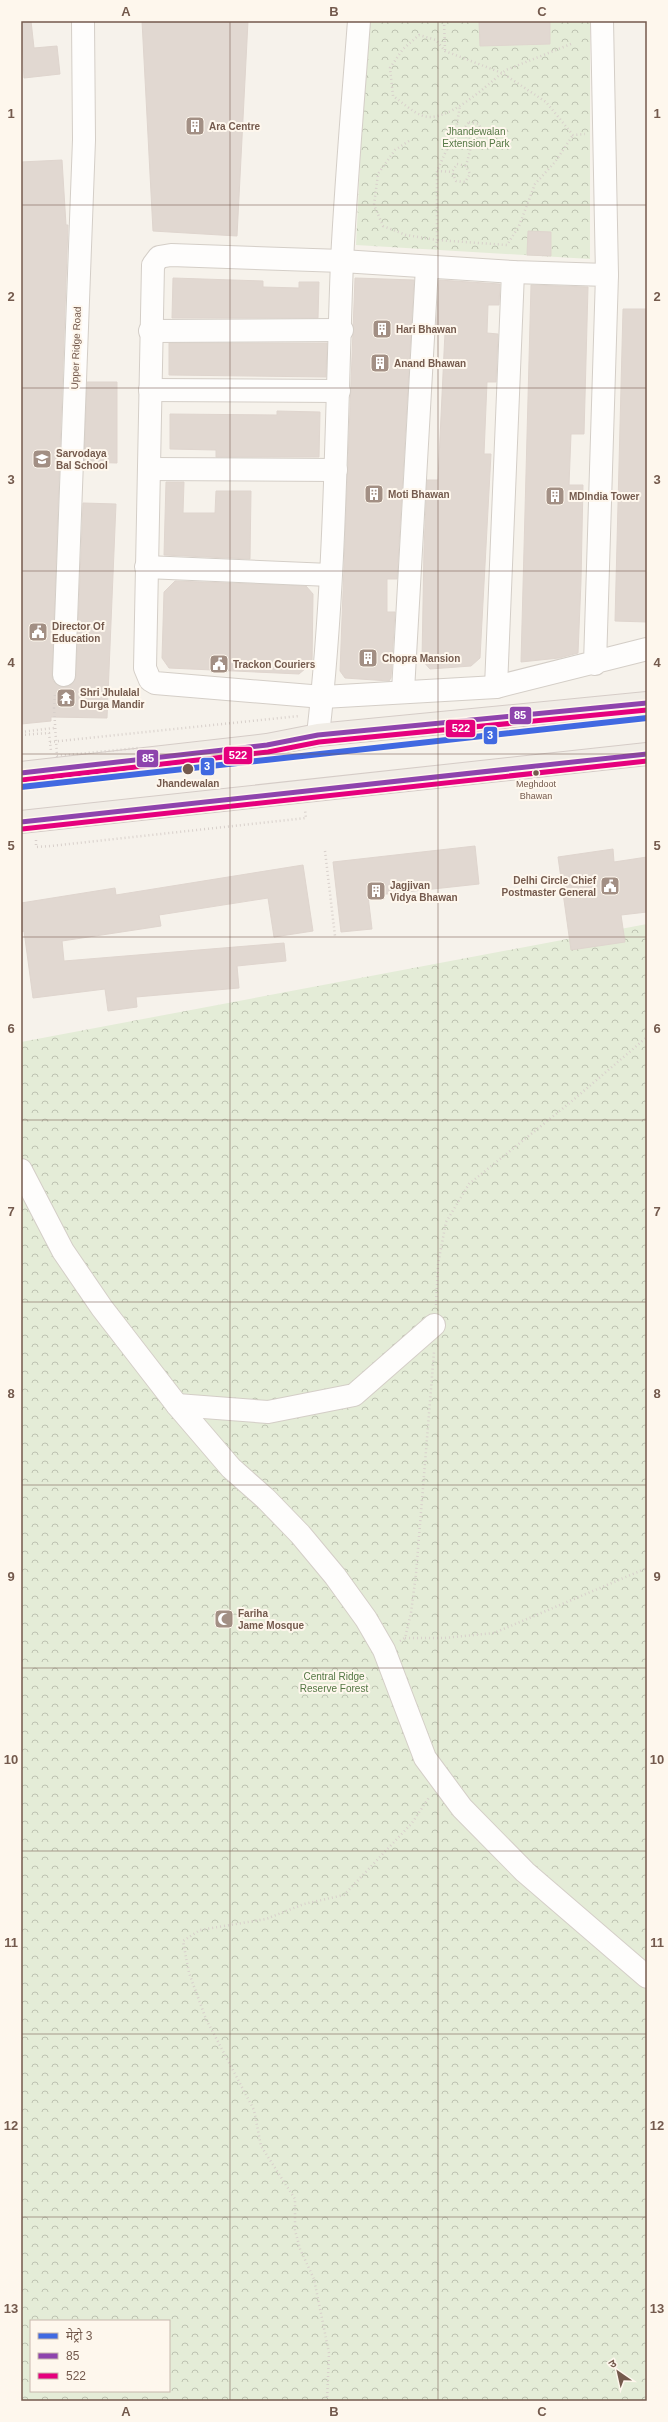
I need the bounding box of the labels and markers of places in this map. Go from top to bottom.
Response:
building icon: Ara Centre [184,115,206,137]
place label: Ara Centre [209,121,261,132]
building icon: Hari Bhawan [371,318,393,340]
place label: Hari Bhawan [396,324,457,335]
building icon: Anand Bhawan [369,352,391,374]
place label: Anand Bhawan [394,358,466,369]
school or university icon: Sarvodaya Bal School [31,448,53,470]
place label: Sarvodaya Bal School [56,448,108,471]
building icon: Moti Bhawan [363,483,385,505]
building icon: MDIndia Tower [544,485,566,507]
place label: Moti Bhawan [388,489,450,500]
place label: MDIndia Tower [569,491,639,502]
public building icon: Director Of Education [27,621,49,643]
place label: Director Of Education [52,621,105,644]
building icon: Chopra Mansion [357,647,379,669]
public building icon: Trackon Couriers [208,653,230,675]
place label: Chopra Mansion [382,653,460,664]
place label: Trackon Couriers [233,659,316,670]
temple icon: Shri Jhulalal Durga Mandir [55,687,77,709]
place label: Shri Jhulalal Durga Mandir [80,687,145,710]
marker: Jhandewalan [181,762,195,776]
marker: Meghdoot Bhawan [531,768,541,778]
place label: Jhandewalan [157,778,219,789]
place label: Meghdoot Bhawan [516,779,557,801]
place label: Delhi Circle Chief Postmaster General [502,875,597,898]
public building icon: Delhi Circle Chief Postmaster General [599,875,621,897]
building icon: Jagjivan Vidya Bhawan [365,880,387,902]
place label: Jagjivan Vidya Bhawan [390,880,458,903]
mosque icon: Fariha Jame Mosque [213,1608,235,1630]
place label: Fariha Jame Mosque [238,1608,305,1631]

